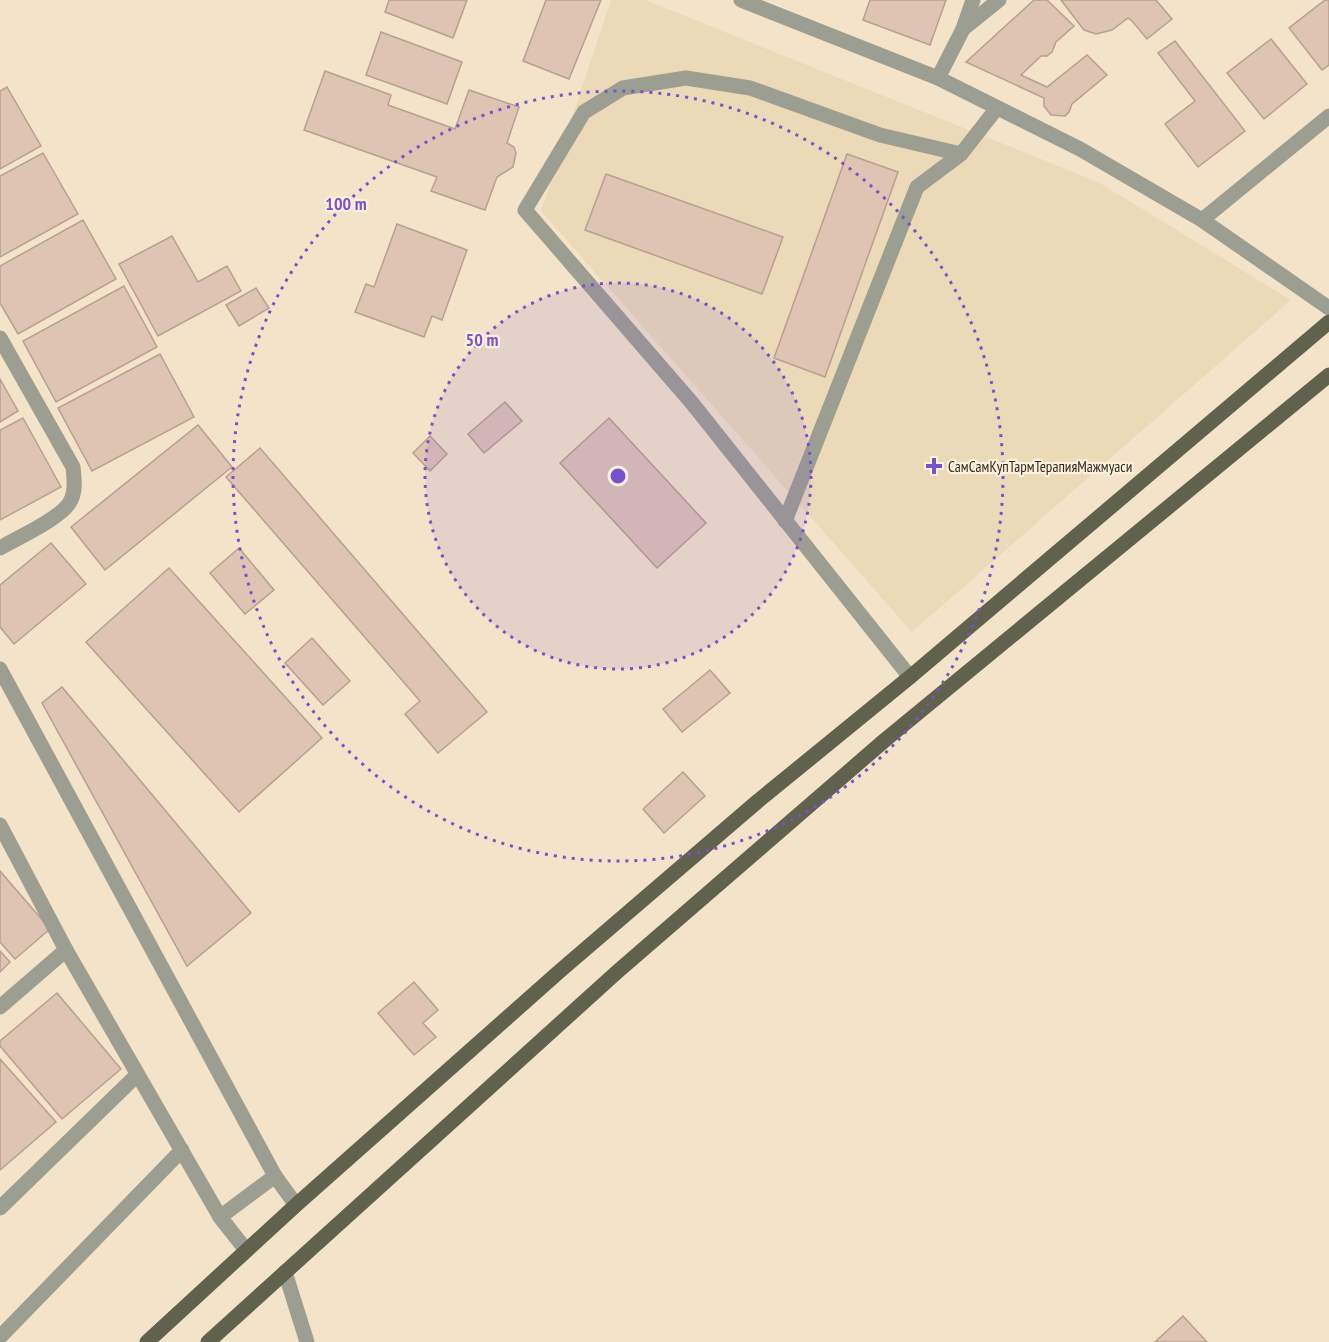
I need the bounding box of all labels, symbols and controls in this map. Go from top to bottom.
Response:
text: 100 m [325,192,367,215]
text: 50 m [466,328,498,351]
marker: СамСамКупТармТерапияМажмуаси [925,457,943,475]
place label: СамСамКупТармТерапияМажмуаси [948,457,1132,476]
centre of rings [608,466,628,486]

